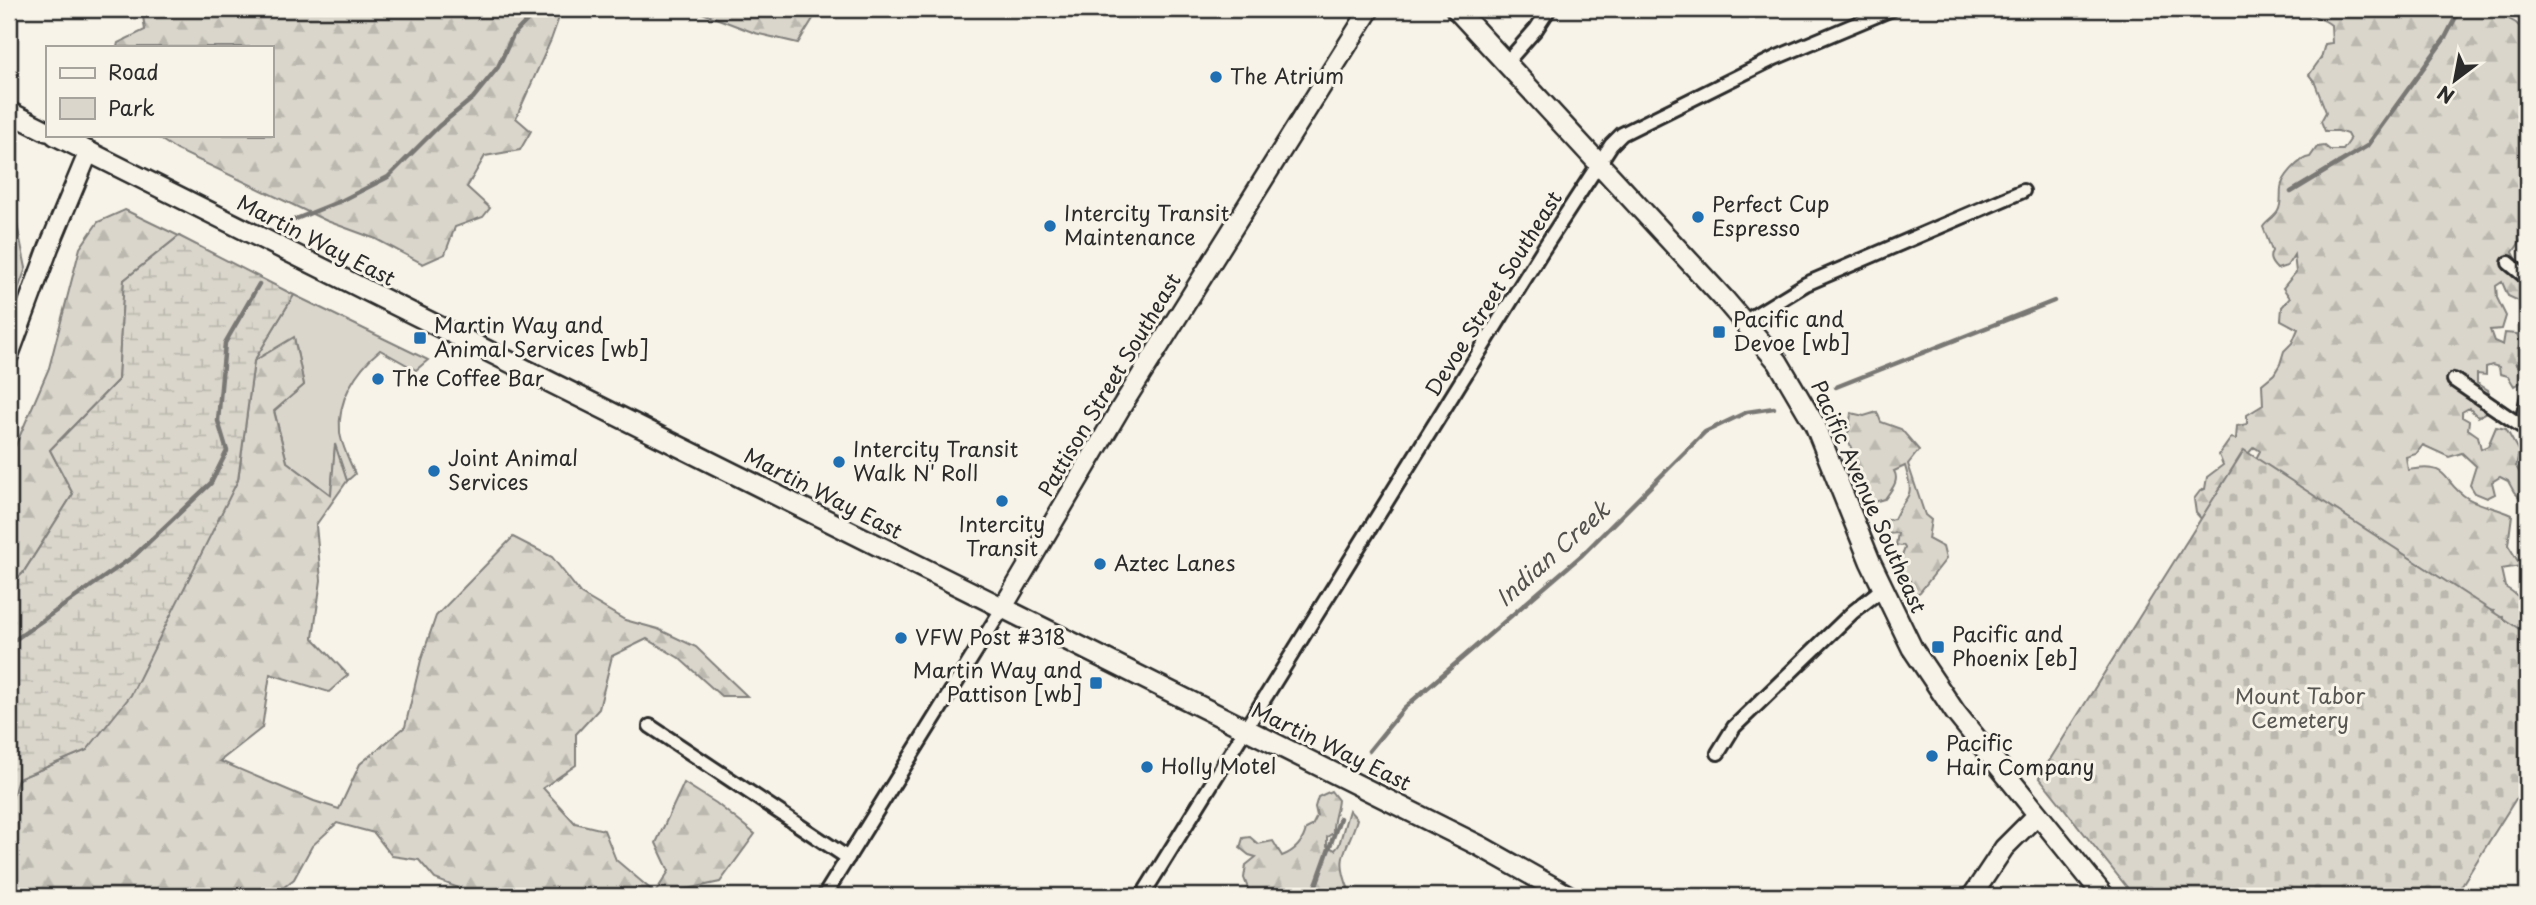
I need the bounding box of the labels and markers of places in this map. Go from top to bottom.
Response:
place label: The Atrium [1230,59,1344,91]
marker: The Atrium [1208,69,1224,85]
place label: Perfect Cup Espresso [1712,187,1829,243]
place label: Intercity Transit Maintenance [1064,196,1229,252]
marker: Perfect Cup Espresso [1690,209,1706,225]
marker: Intercity Transit Maintenance [1042,218,1058,234]
place label: Pacific and Devoe [wb] [1733,302,1850,358]
place label: Martin Way and Animal Services [wb] [434,308,649,364]
marker: Pacific and Devoe [wb] [1711,324,1727,340]
marker: Martin Way and Animal Services [wb] [412,330,428,346]
place label: The Coffee Bar [392,361,545,393]
marker: The Coffee Bar [370,371,386,387]
place label: Intercity Transit Walk N' Roll [853,432,1018,488]
place label: Joint Animal Services [448,441,578,497]
marker: Intercity Transit Walk N' Roll [831,454,847,470]
marker: Joint Animal Services [426,463,442,479]
marker: Intercity Transit [994,493,1010,509]
place label: Intercity Transit [959,507,1045,563]
place label: Aztec Lanes [1114,546,1235,578]
marker: Aztec Lanes [1092,556,1108,572]
place label: Pacific and Phoenix [eb] [1952,617,2078,673]
place label: VFW Post #318 [915,620,1066,652]
marker: VFW Post #318 [893,630,909,646]
marker: Pacific and Phoenix [eb] [1930,639,1946,655]
place label: Martin Way and Pattison [wb] [913,653,1082,709]
marker: Martin Way and Pattison [wb] [1088,675,1104,691]
place label: Pacific Hair Company [1946,726,2095,782]
marker: Pacific Hair Company [1924,748,1940,764]
place label: Holly Motel [1161,749,1276,781]
marker: Holly Motel [1139,759,1155,775]

